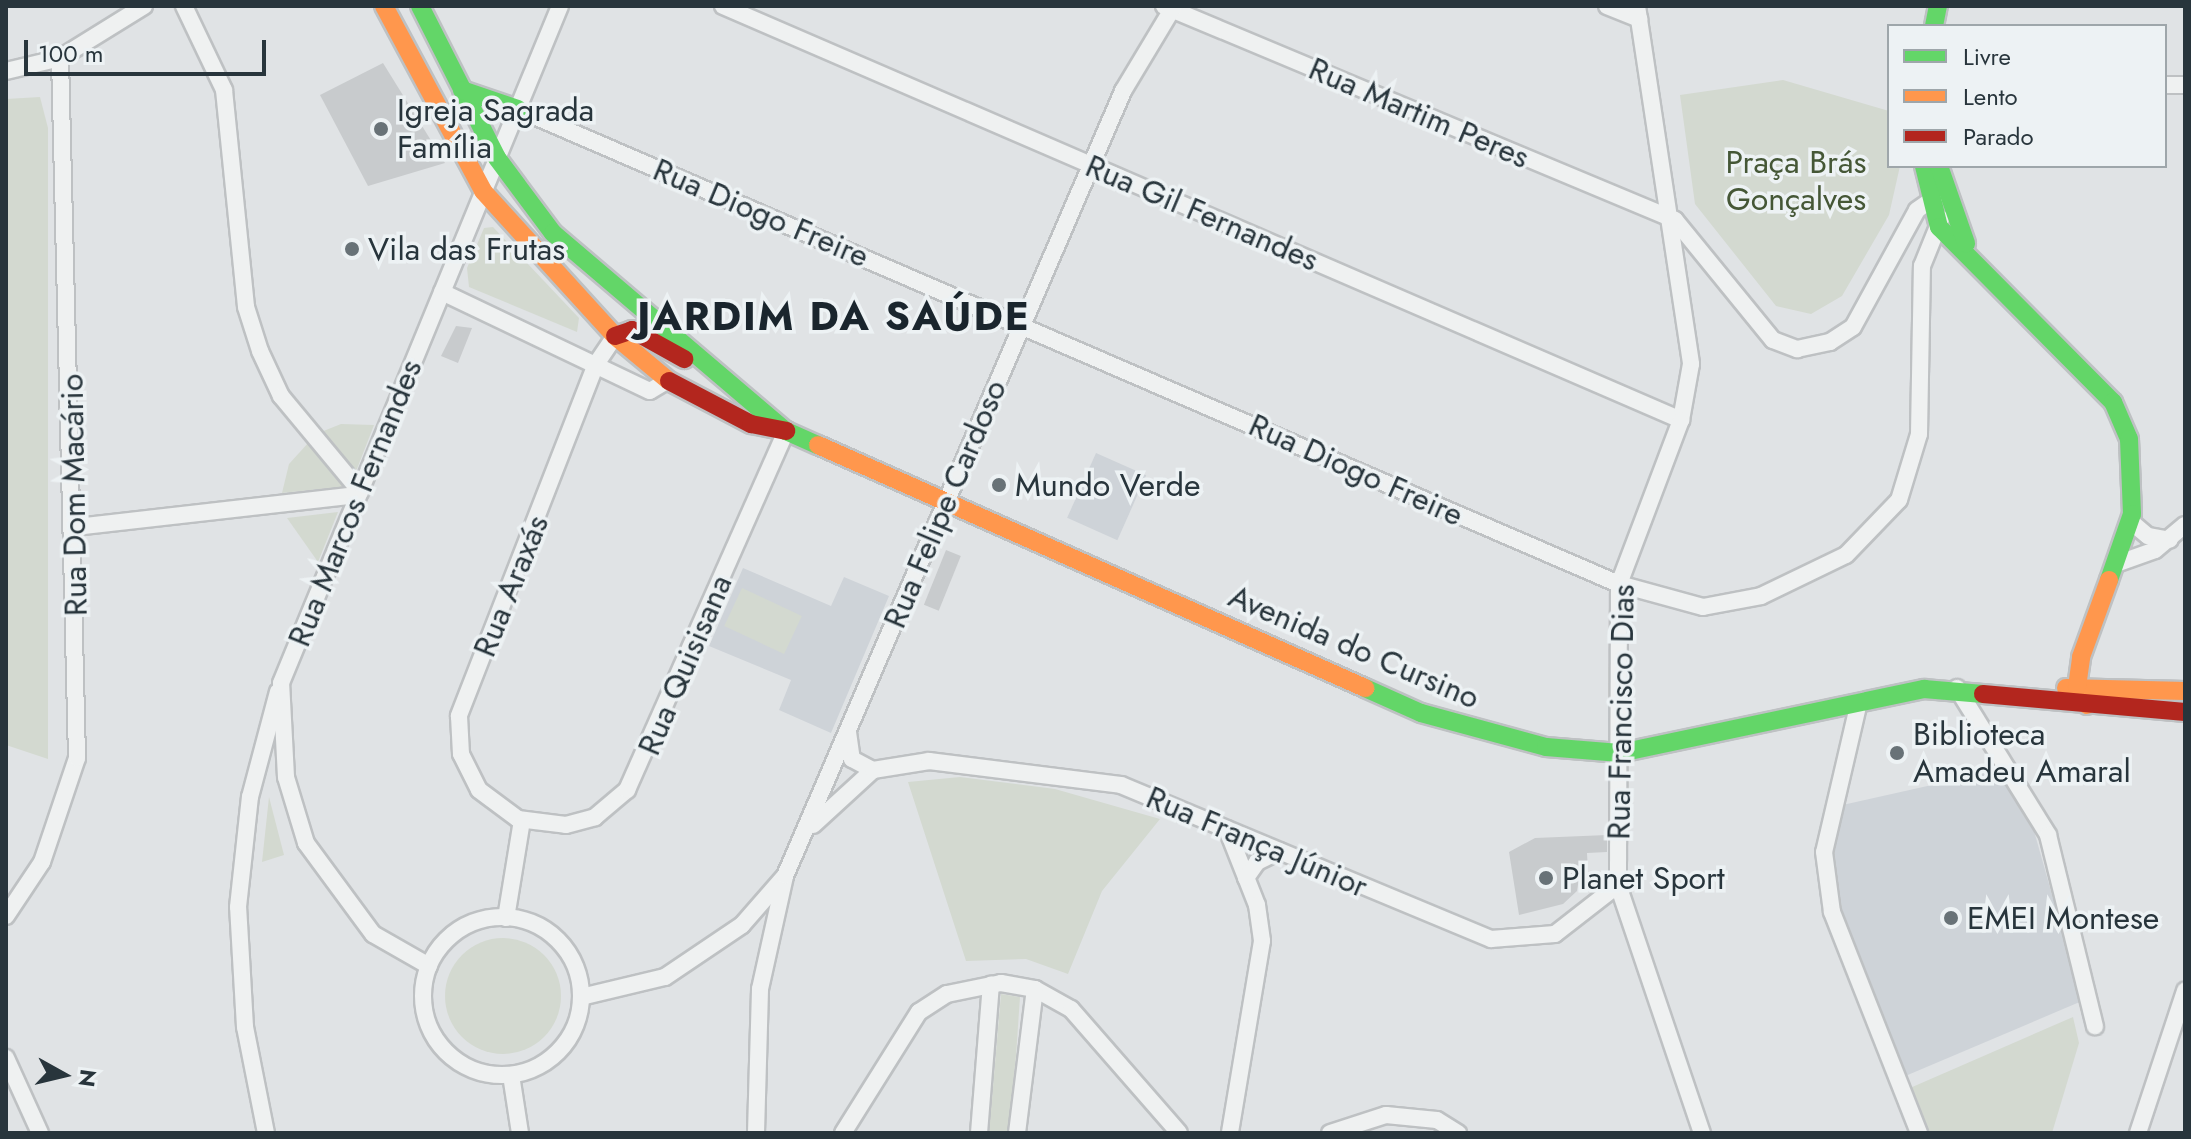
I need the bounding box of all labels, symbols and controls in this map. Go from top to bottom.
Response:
scale bar [28,24,270,74]
legend [1887,24,2167,168]
text: 100 m [38,36,104,71]
text: Livre [1963,39,2011,74]
street label: Rua Martim Peres [1303,49,1535,177]
text: Lento [1963,79,2018,114]
place label: Igreja Sagrada Família [397,92,594,167]
text: Parado [1963,119,2034,154]
marker: Igreja Sagrada Família [372,120,390,138]
park label: Praça Brás Gonçalves [1726,144,1866,219]
street label: Rua Gil Fernandes [1080,147,1324,279]
street label: Rua Diogo Freire [648,150,874,276]
place label: Vila das Frutas [368,230,565,268]
marker: Vila das Frutas [343,240,361,258]
district label: JARDIM DA SAÚDE [637,292,1031,340]
street label: Rua Marcos Fernandes [280,354,430,652]
street label: Rua Dom Macário [53,373,95,617]
street label: Rua Felipe Cardoso [875,374,1015,634]
street label: Rua Diogo Freire [1243,406,1469,534]
place label: Mundo Verde [1015,466,1201,504]
marker: Mundo Verde [990,476,1008,494]
street label: Rua Araxás [465,510,557,662]
street label: Rua Quisisana [630,569,740,761]
street label: Avenida do Cursino [1223,577,1485,717]
street label: Rua Francisco Dias [1600,584,1642,840]
place label: Biblioteca Amadeu Amaral [1913,716,2131,791]
marker: Biblioteca Amadeu Amaral [1888,744,1906,762]
street label: Rua França Júnior [1141,778,1373,906]
place label: Planet Sport [1562,859,1725,897]
marker: Planet Sport [1537,869,1555,887]
place label: EMEI Montese [1967,899,2159,937]
marker: EMEI Montese [1942,909,1960,927]
north arrow [24,1035,104,1115]
text: N [71,1067,105,1089]

